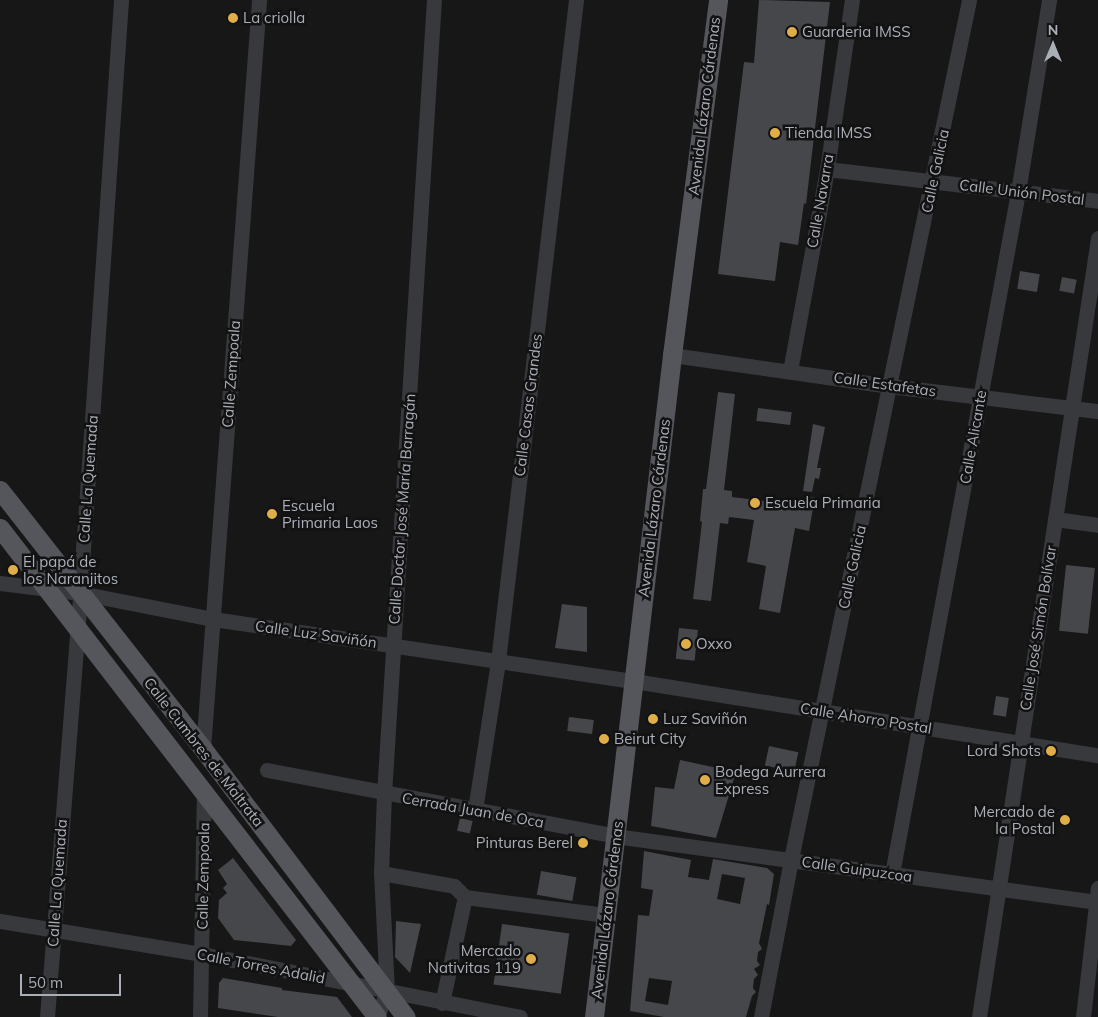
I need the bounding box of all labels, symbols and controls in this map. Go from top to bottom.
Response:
place label: La criolla [243,9,305,27]
marker: La criolla [227,12,239,24]
street label: Avenida Lázaro Cárdenas [684,16,724,196]
north arrow [1028,20,1078,70]
text: N [1048,21,1058,39]
place label: Guarderia IMSS [802,23,911,41]
marker: Guarderia IMSS [786,26,798,38]
place label: Tienda IMSS [785,124,872,142]
marker: Tienda IMSS [769,127,781,139]
street label: Calle Galicia [917,127,953,215]
street label: Calle Navarra [803,153,837,249]
street label: Calle Unión Postal [958,175,1086,209]
street label: Calle Zempoala [218,320,244,428]
street label: Calle Casas Grandes [510,333,546,477]
street label: Calle Estafetas [833,368,937,400]
street label: Calle Alicante [956,389,990,485]
street label: Calle Doctor José María Barragán [385,393,419,625]
street label: Calle La Quemada [75,415,101,543]
street label: Avenida Lázaro Cárdenas [634,418,674,598]
place label: Escuela Primaria [765,494,881,512]
place label: Escuela Primaria Laos [282,496,378,531]
marker: Escuela Primaria [749,497,761,509]
marker: Escuela Primaria Laos [266,508,278,520]
street label: Calle Galicia [834,523,870,611]
street label: Calle José Simón Bolívar [1016,544,1060,712]
place label: El papá de los Naranjitos [23,552,118,587]
marker: El papá de los Naranjitos [7,564,19,576]
street label: Calle Luz Saviñón [254,617,378,651]
place label: Oxxo [696,635,732,653]
marker: Oxxo [680,638,692,650]
street label: Calle Cumbres de Maltrata [140,674,268,830]
street label: Calle Ahorro Postal [799,699,933,737]
place label: Luz Saviñón [663,710,747,728]
marker: Luz Saviñón [647,713,659,725]
place label: Beirut City [614,730,686,748]
marker: Beirut City [598,733,610,745]
place label: Lord Shots [967,742,1041,760]
marker: Lord Shots [1045,745,1057,757]
place label: Bodega Aurrera Express [715,762,826,797]
marker: Bodega Aurrera Express [699,774,711,786]
street label: Cerrada Juan de Oca [401,789,545,831]
place label: Mercado de la Postal [974,802,1055,837]
marker: Mercado de la Postal [1059,814,1071,826]
street label: Calle La Quemada [44,819,70,947]
street label: Avenida Lázaro Cárdenas [587,820,627,1000]
street label: Calle Zempoala [193,822,213,930]
place label: Pinturas Berel [476,834,573,852]
marker: Pinturas Berel [577,837,589,849]
street label: Calle Guipuzcoa [801,852,913,886]
place label: Mercado Nativitas 119 [428,941,521,976]
street label: Calle Torres Adalid [195,945,327,987]
marker: Mercado Nativitas 119 [525,953,537,965]
scale bar [22,964,124,996]
text: 50 m [28,973,63,992]

